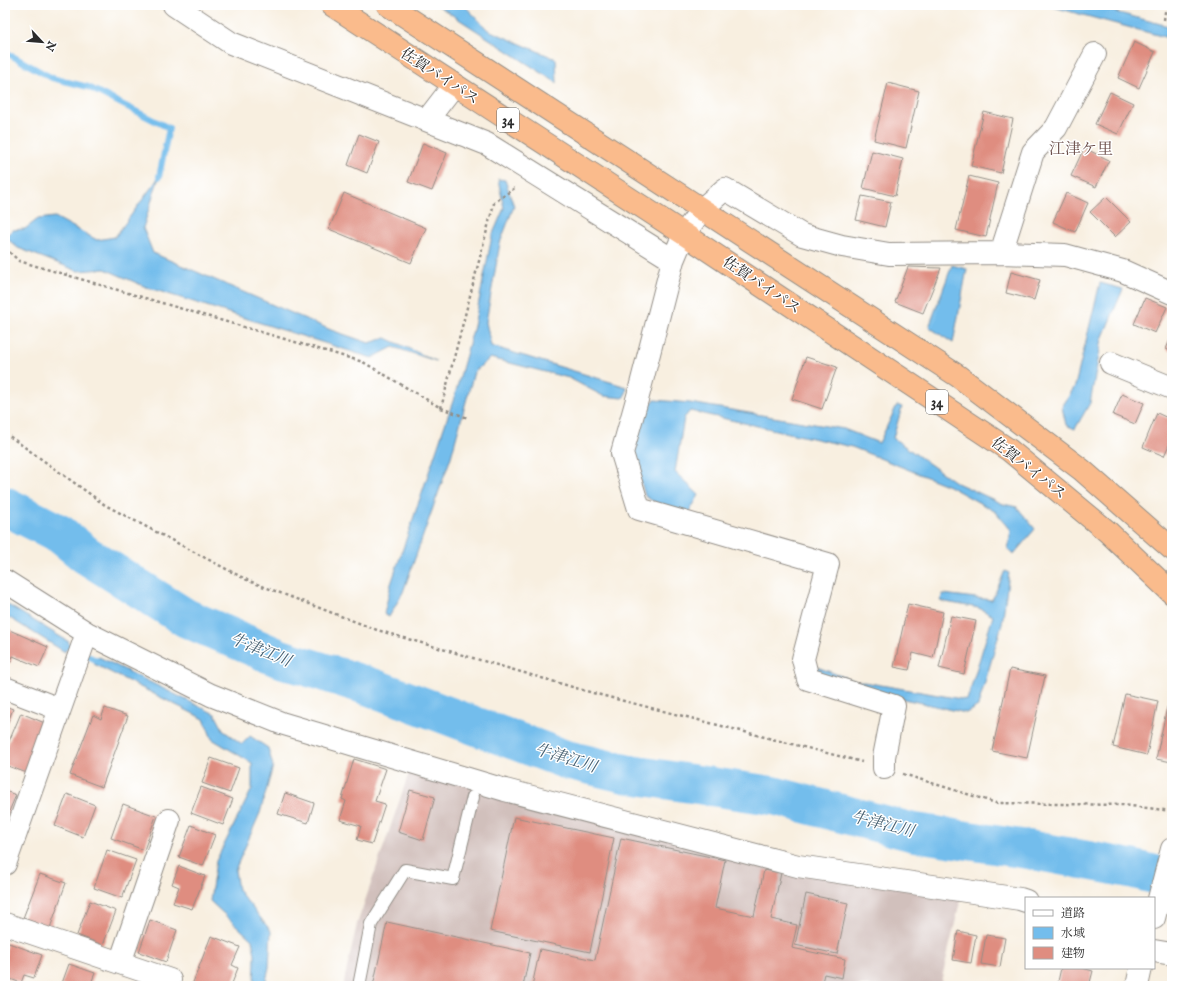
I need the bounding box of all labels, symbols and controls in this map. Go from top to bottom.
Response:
north arrow [22,22,62,62]
text: N [42,38,59,54]
street label: 佐賀バイパス [397,44,483,109]
road number: 34 [497,108,519,132]
district label: 江津ケ里 [1049,140,1113,160]
street label: 佐賀バイパス [719,252,804,318]
road number: 34 [926,390,948,414]
street label: 佐賀バイパス [987,433,1070,503]
water label: 牛津江川 [227,630,296,673]
water label: 牛津江川 [532,740,601,778]
water label: 牛津江川 [849,807,918,843]
legend [1025,897,1155,969]
text: 道路 [1061,906,1085,921]
text: 水域 [1061,926,1085,941]
text: 建物 [1061,946,1085,961]

